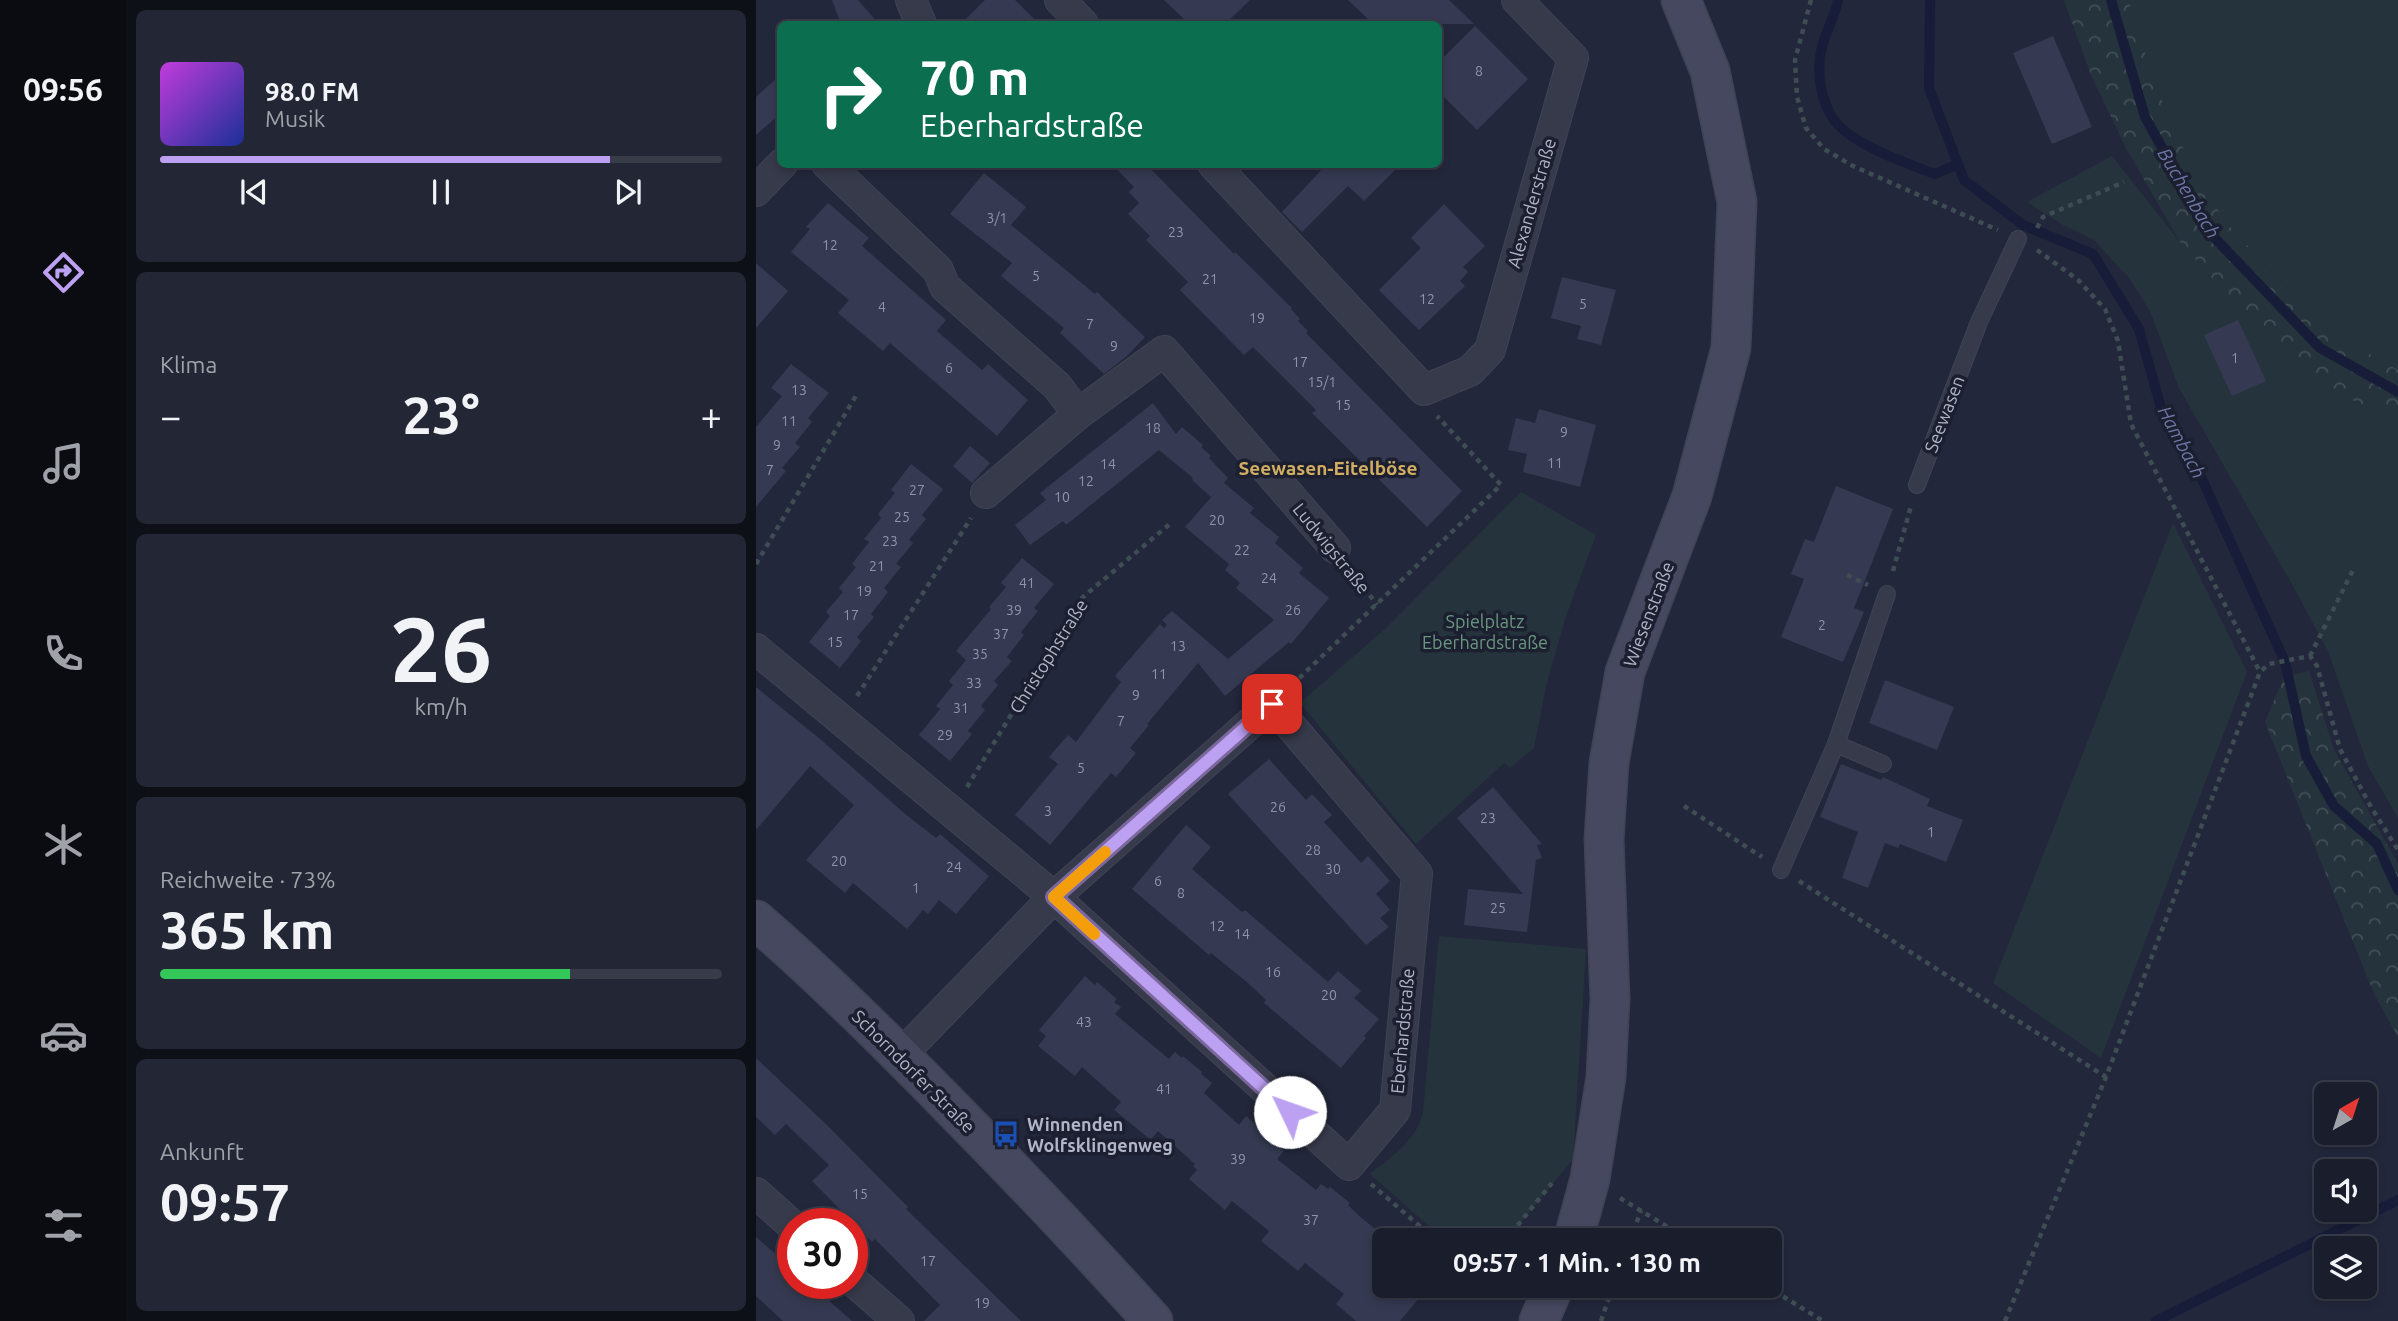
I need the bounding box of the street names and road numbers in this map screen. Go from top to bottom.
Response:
street label: Alexanderstraße [1503,136,1559,270]
street label: Seewasen [1920,373,1968,455]
street label: Ludwigstraße [1289,499,1375,597]
street label: Wiesenstraße [1619,559,1677,669]
street label: Christophstraße [1005,595,1091,717]
street label: Eberhardstraße [1387,967,1417,1095]
street label: Schorndorfer Straße [849,1006,979,1136]

